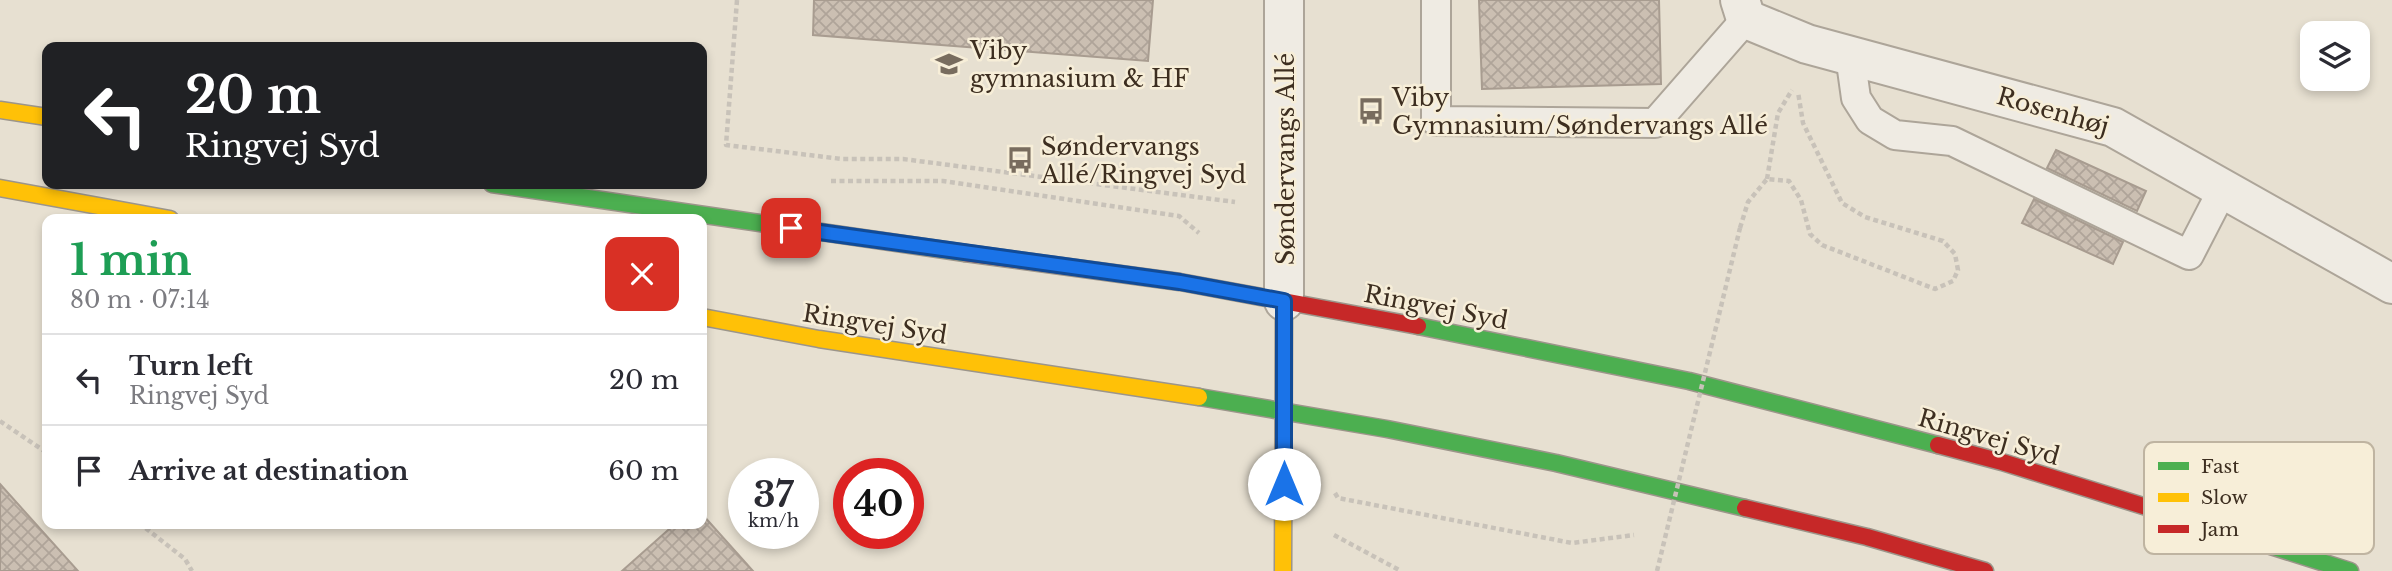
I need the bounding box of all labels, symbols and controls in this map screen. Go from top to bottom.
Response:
map controls [2300,21,2370,91]
button: layers [2300,21,2370,91]
place label: Viby gymnasium & HF [969,36,1189,93]
school or university icon: Viby gymnasium & HF [934,49,964,79]
street label: Søndervangs Allé [1271,53,1300,265]
text: 20 m [185,65,321,126]
icon: left [70,70,161,161]
street label: Rosenhøj [1994,81,2112,141]
place label: Viby Gymnasium/Søndervangs Allé [1391,83,1768,140]
bus stop icon: Viby Gymnasium/Søndervangs Allé [1356,96,1386,126]
text: Ringvej Syd [185,126,380,166]
place label: Søndervangs Allé/Ringvej Syd [1040,132,1246,189]
bus stop icon: Søndervangs Allé/Ringvej Syd [1005,145,1035,175]
pin [761,198,821,258]
icon: arrive [772,209,810,247]
text: 1 min [70,234,192,286]
button: close [605,237,679,311]
street label: Ringvej Syd [1361,279,1511,335]
text: 80 m · 07:14 [70,286,210,314]
street label: Ringvej Syd [801,298,949,350]
text: Turn left [129,350,253,382]
icon: left [70,361,108,399]
text: 20 m [609,364,679,396]
text: Ringvej Syd [129,382,269,410]
street label: Ringvej Syd [1915,403,2063,471]
legend [2144,442,2374,554]
position arrow [1247,447,1321,521]
icon: arrive [70,452,108,490]
text: Arrive at destination [129,455,409,487]
text: 60 m [608,455,679,487]
text: Fast [2201,455,2240,478]
speed limit sign: 40 [833,458,924,549]
text: 37 [753,473,794,516]
text: Slow [2201,486,2248,509]
text: km/h [748,510,799,532]
text: Jam [2198,518,2239,541]

